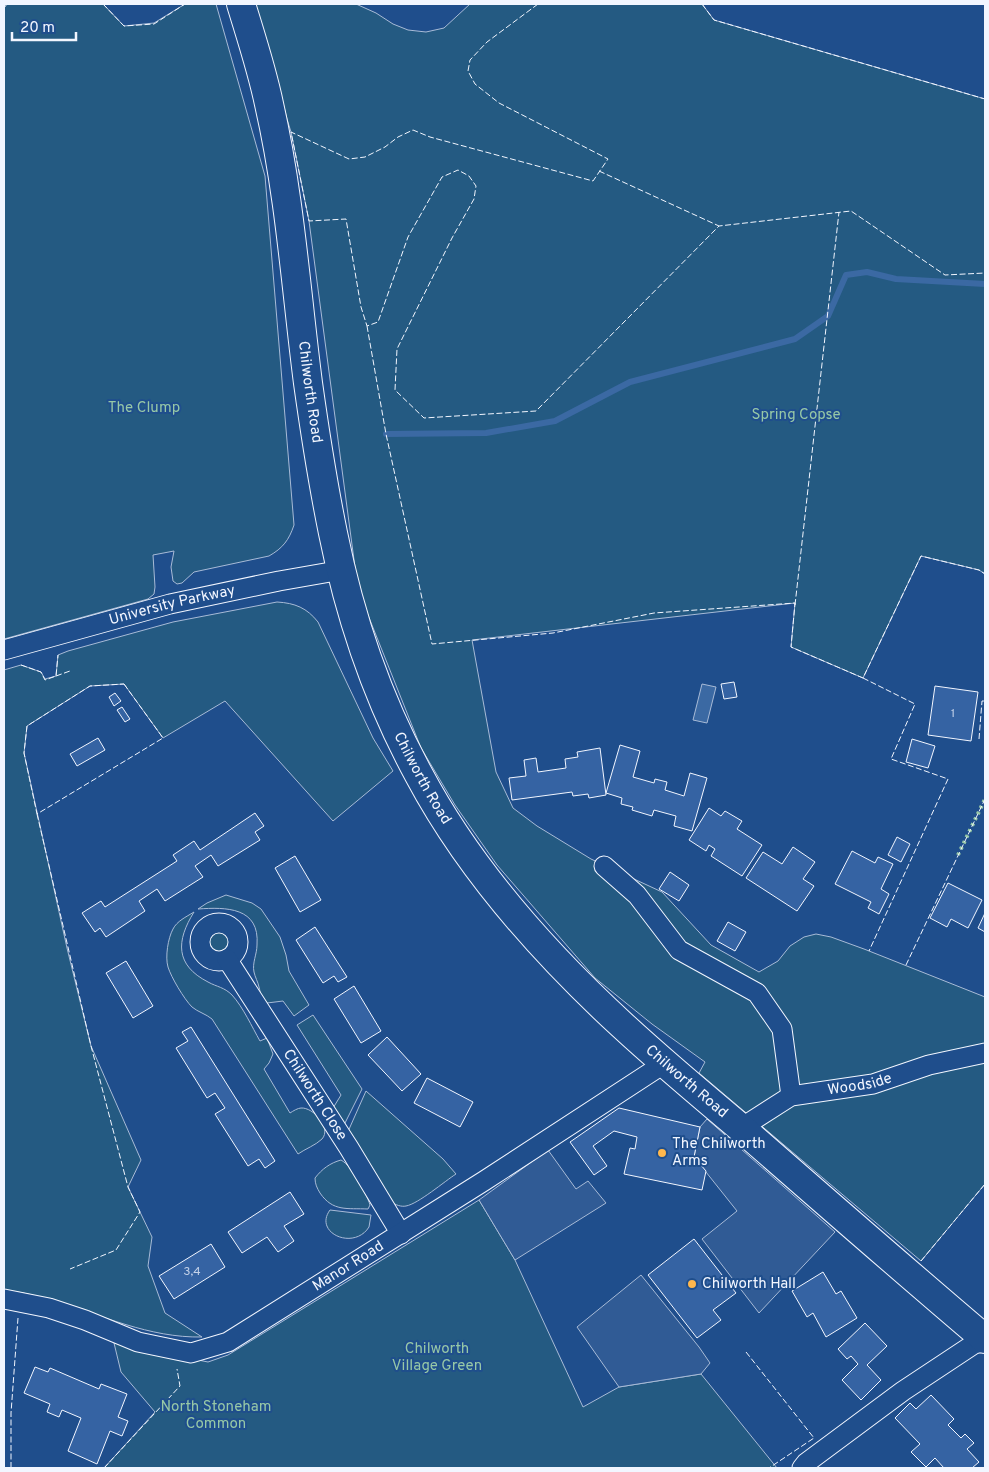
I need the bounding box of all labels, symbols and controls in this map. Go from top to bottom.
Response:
scale bar [12,10,76,42]
text: 20 m [20,19,55,38]
street label: Chilworth Road [293,340,326,445]
park label: The Clump [108,399,180,418]
park label: Spring Copse [752,406,840,425]
street label: University Parkway [107,581,237,630]
house number: 1 [951,706,955,722]
street label: Chilworth Road [389,729,455,828]
street label: Chilworth Road [641,1041,732,1122]
street label: Chilworth Close [278,1046,351,1144]
street label: Woodside [826,1069,894,1100]
place label: The Chilworth Arms [672,1135,766,1171]
marker: The Chilworth Arms [656,1147,668,1159]
street label: Manor Road [309,1237,388,1296]
house number: 3,4 [183,1264,201,1280]
place label: Chilworth Hall [702,1275,796,1294]
marker: Chilworth Hall [686,1278,698,1290]
park label: Chilworth Village Green [392,1340,482,1376]
park label: North Stoneham Common [160,1398,272,1434]

